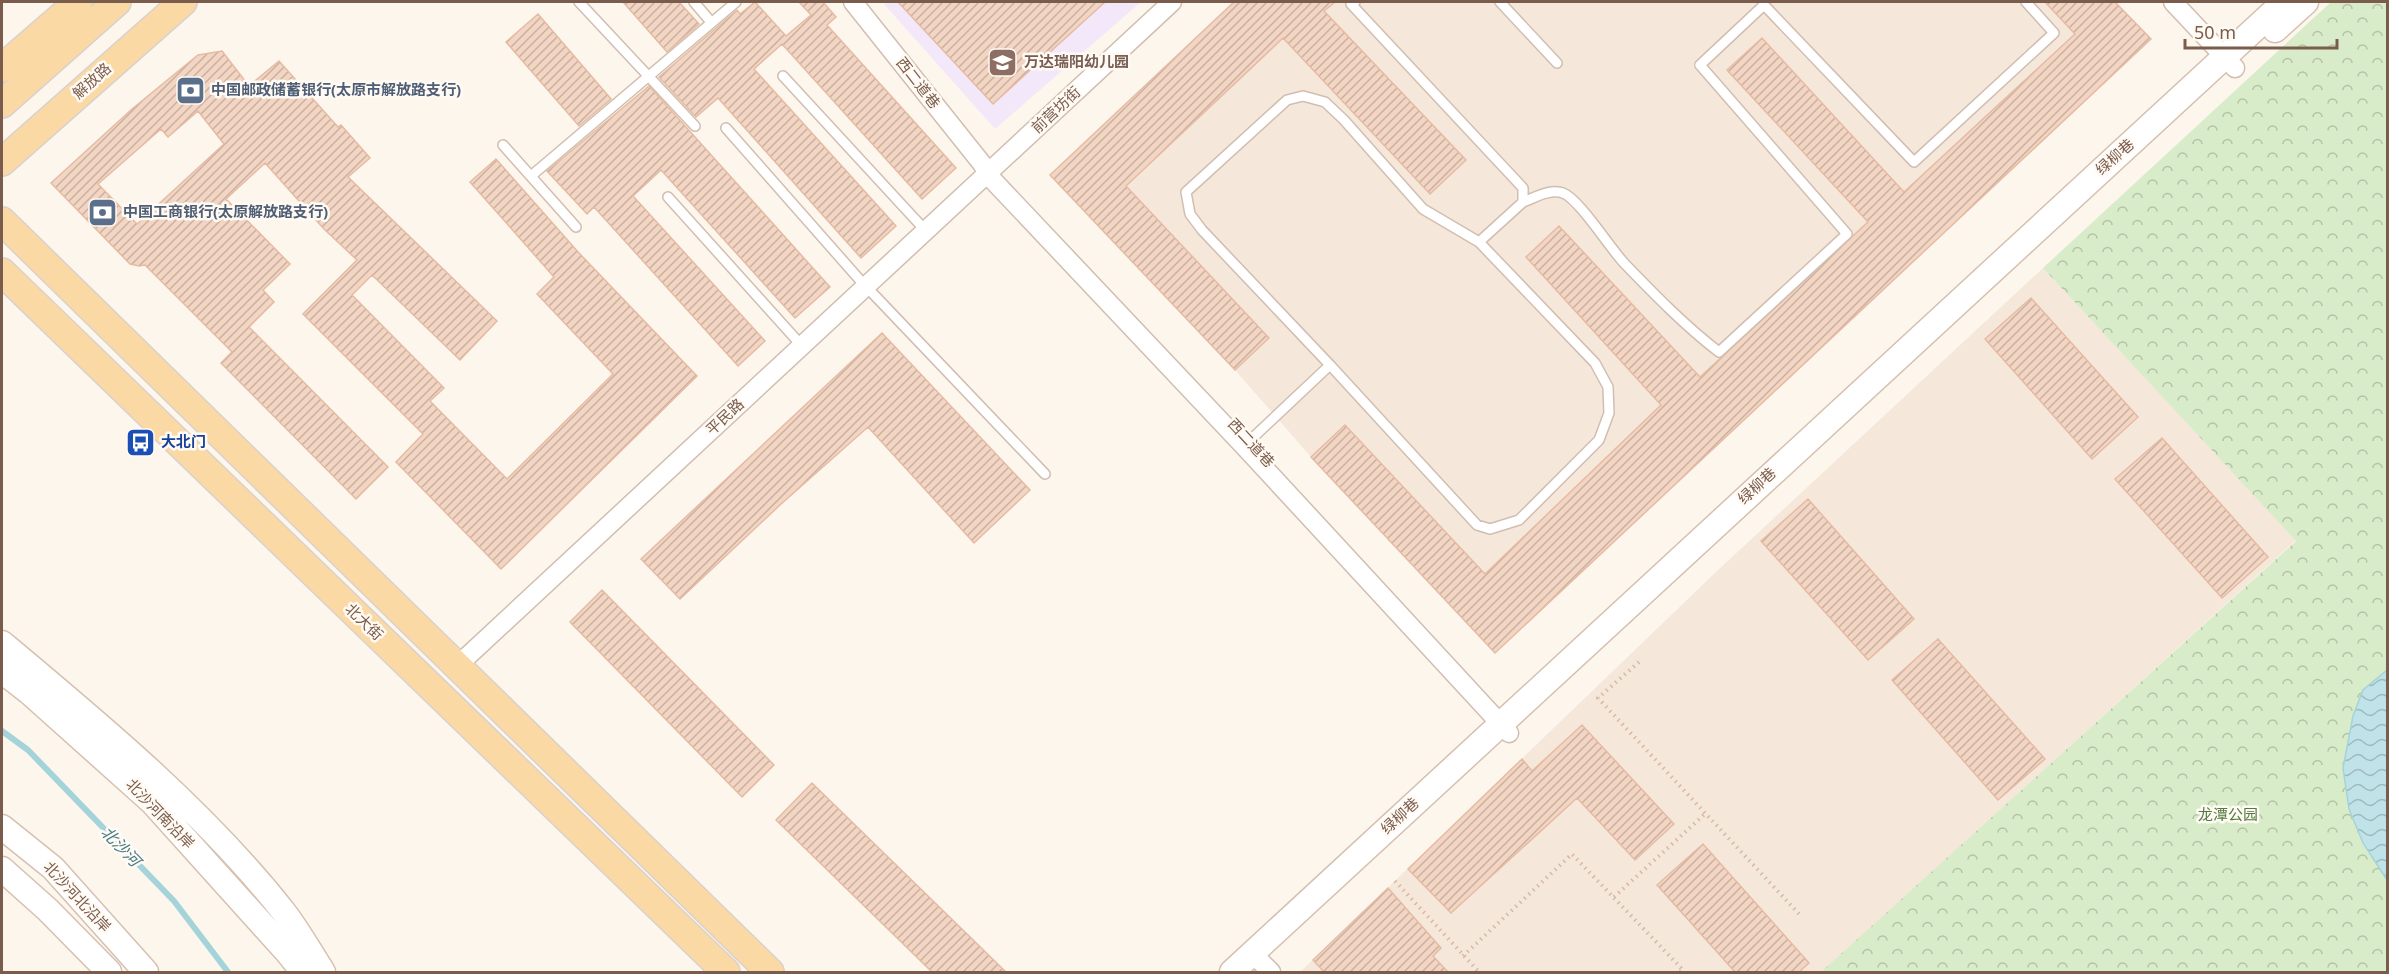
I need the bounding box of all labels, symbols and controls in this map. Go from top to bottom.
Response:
scale bar [2185,12,2336,50]
text: 50 m [2194,20,2236,44]
school or university icon: 万达瑞阳幼儿园 [987,46,1019,78]
place label: 万达瑞阳幼儿园 [1024,51,1129,71]
street label: 西二道巷 [892,53,945,112]
street label: 解放路 [68,58,115,103]
bank icon: 中国邮政储蓄银行(太原市解放路支行) [174,74,206,106]
place label: 中国邮政储蓄银行(太原市解放路支行) [211,79,461,99]
street label: 前营坊街 [1027,81,1084,137]
street label: 绿柳巷 [2091,134,2138,179]
bank icon: 中国工商银行(太原解放路支行) [86,196,118,228]
place label: 中国工商银行(太原解放路支行) [123,201,328,221]
street label: 平民路 [701,394,748,439]
street label: 西二道巷 [1224,414,1280,471]
bus stop icon: 大北门 [124,426,156,458]
place label: 大北门 [161,431,206,451]
street label: 绿柳巷 [1733,463,1780,508]
street label: 北大街 [342,598,388,644]
street label: 北沙河南沿岸 [122,775,198,853]
street label: 绿柳巷 [1376,793,1423,838]
park label: 龙潭公园 [2198,804,2258,824]
water label: 北沙河 [97,822,145,870]
street label: 北沙河北沿岸 [40,857,116,936]

